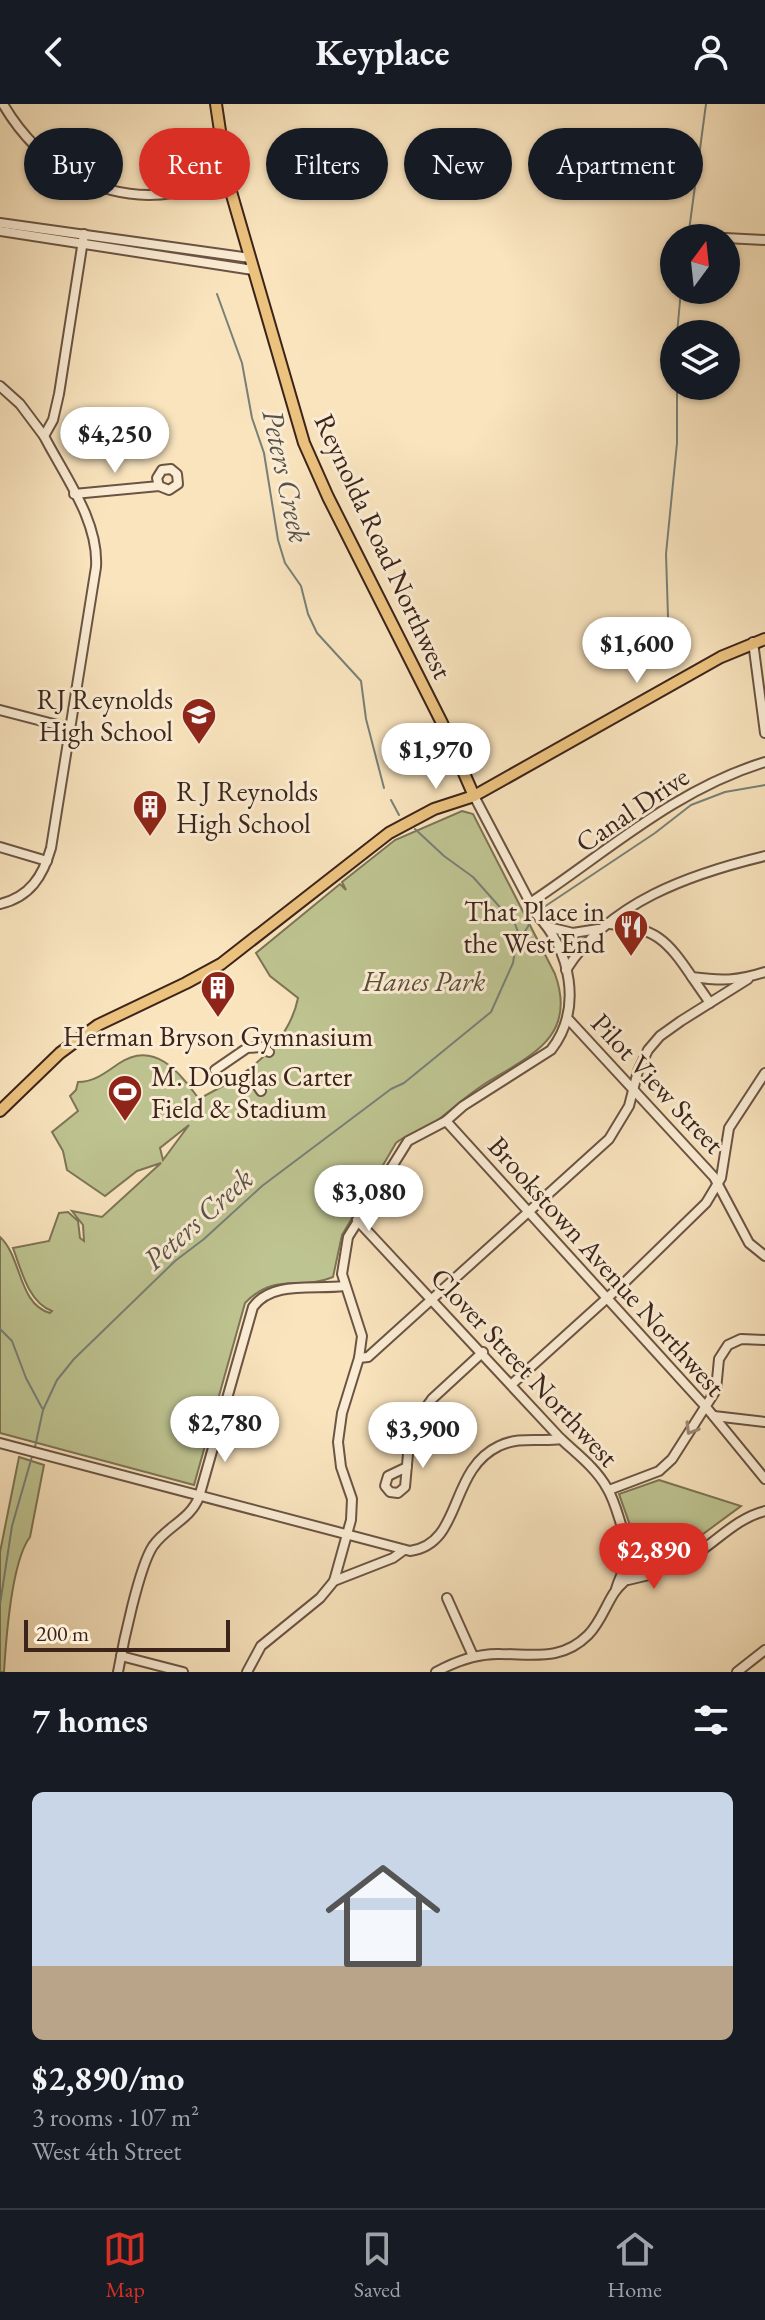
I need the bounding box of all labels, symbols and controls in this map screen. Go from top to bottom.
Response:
text: Keyplace [315,29,450,76]
icon: back [32,30,76,74]
icon: person [689,30,733,74]
chip: Buy [24,128,123,200]
chip: Rent [139,128,250,200]
chip: Filters [266,128,388,200]
chip: New [404,128,512,200]
chip: Apartment [528,128,703,200]
north arrow [660,224,740,304]
map controls [660,224,740,400]
button: layers [660,320,740,400]
water label: Peters Creek [253,406,320,547]
pin: $4,250 [50,407,180,475]
street label: Reynolda Road Northwest [307,408,461,684]
text: $4,250 [78,416,152,450]
pin: $1,600 [572,617,702,685]
text: $1,600 [600,626,674,660]
place label: RJ Reynolds High School [37,681,173,749]
school or university icon: RJ Reynolds High School [180,696,218,746]
pin: $1,970 [371,723,501,791]
text: $1,970 [399,732,473,766]
street label: Canal Drive [568,758,696,860]
place label: R J Reynolds High School [176,773,318,841]
building icon: R J Reynolds High School [131,788,169,838]
place label: That Place in the West End [463,893,606,961]
restaurant icon: That Place in the West End [612,908,650,958]
park label: Hanes Park [362,963,486,999]
building icon: Herman Bryson Gymnasium [199,969,237,1019]
street label: Pilot View Street [584,1005,733,1161]
place label: Herman Bryson Gymnasium [63,1018,373,1054]
place label: M. Douglas Carter Field & Stadium [151,1058,353,1126]
sports icon: M. Douglas Carter Field & Stadium [106,1073,144,1123]
street label: Brookstown Avenue Northwest [480,1128,734,1404]
water label: Peters Creek [134,1159,261,1278]
pin: $3,080 [304,1165,434,1233]
text: $3,080 [332,1174,406,1208]
street label: Clover Street Northwest [423,1260,627,1474]
pin: $2,780 [160,1396,290,1464]
pin: $3,900 [358,1402,488,1470]
text: $2,780 [188,1405,262,1439]
text: $3,900 [386,1411,460,1445]
one-way arrow [685,1420,701,1435]
pin: $2,890 [589,1523,719,1591]
text: $2,890 [617,1532,691,1566]
scale bar [24,1616,230,1652]
text: 200 m [36,1619,89,1648]
text: 7 homes [32,1698,148,1742]
icon: filters [689,1698,733,1742]
icon: home [311,1844,455,1988]
text: $2,890/mo [32,2056,184,2100]
text: 3 rooms · 107 m² [32,2100,199,2134]
text: West 4th Street [32,2134,181,2168]
tab: Map [103,2227,147,2304]
tab: Saved [354,2227,401,2304]
tab: Home [607,2227,662,2304]

